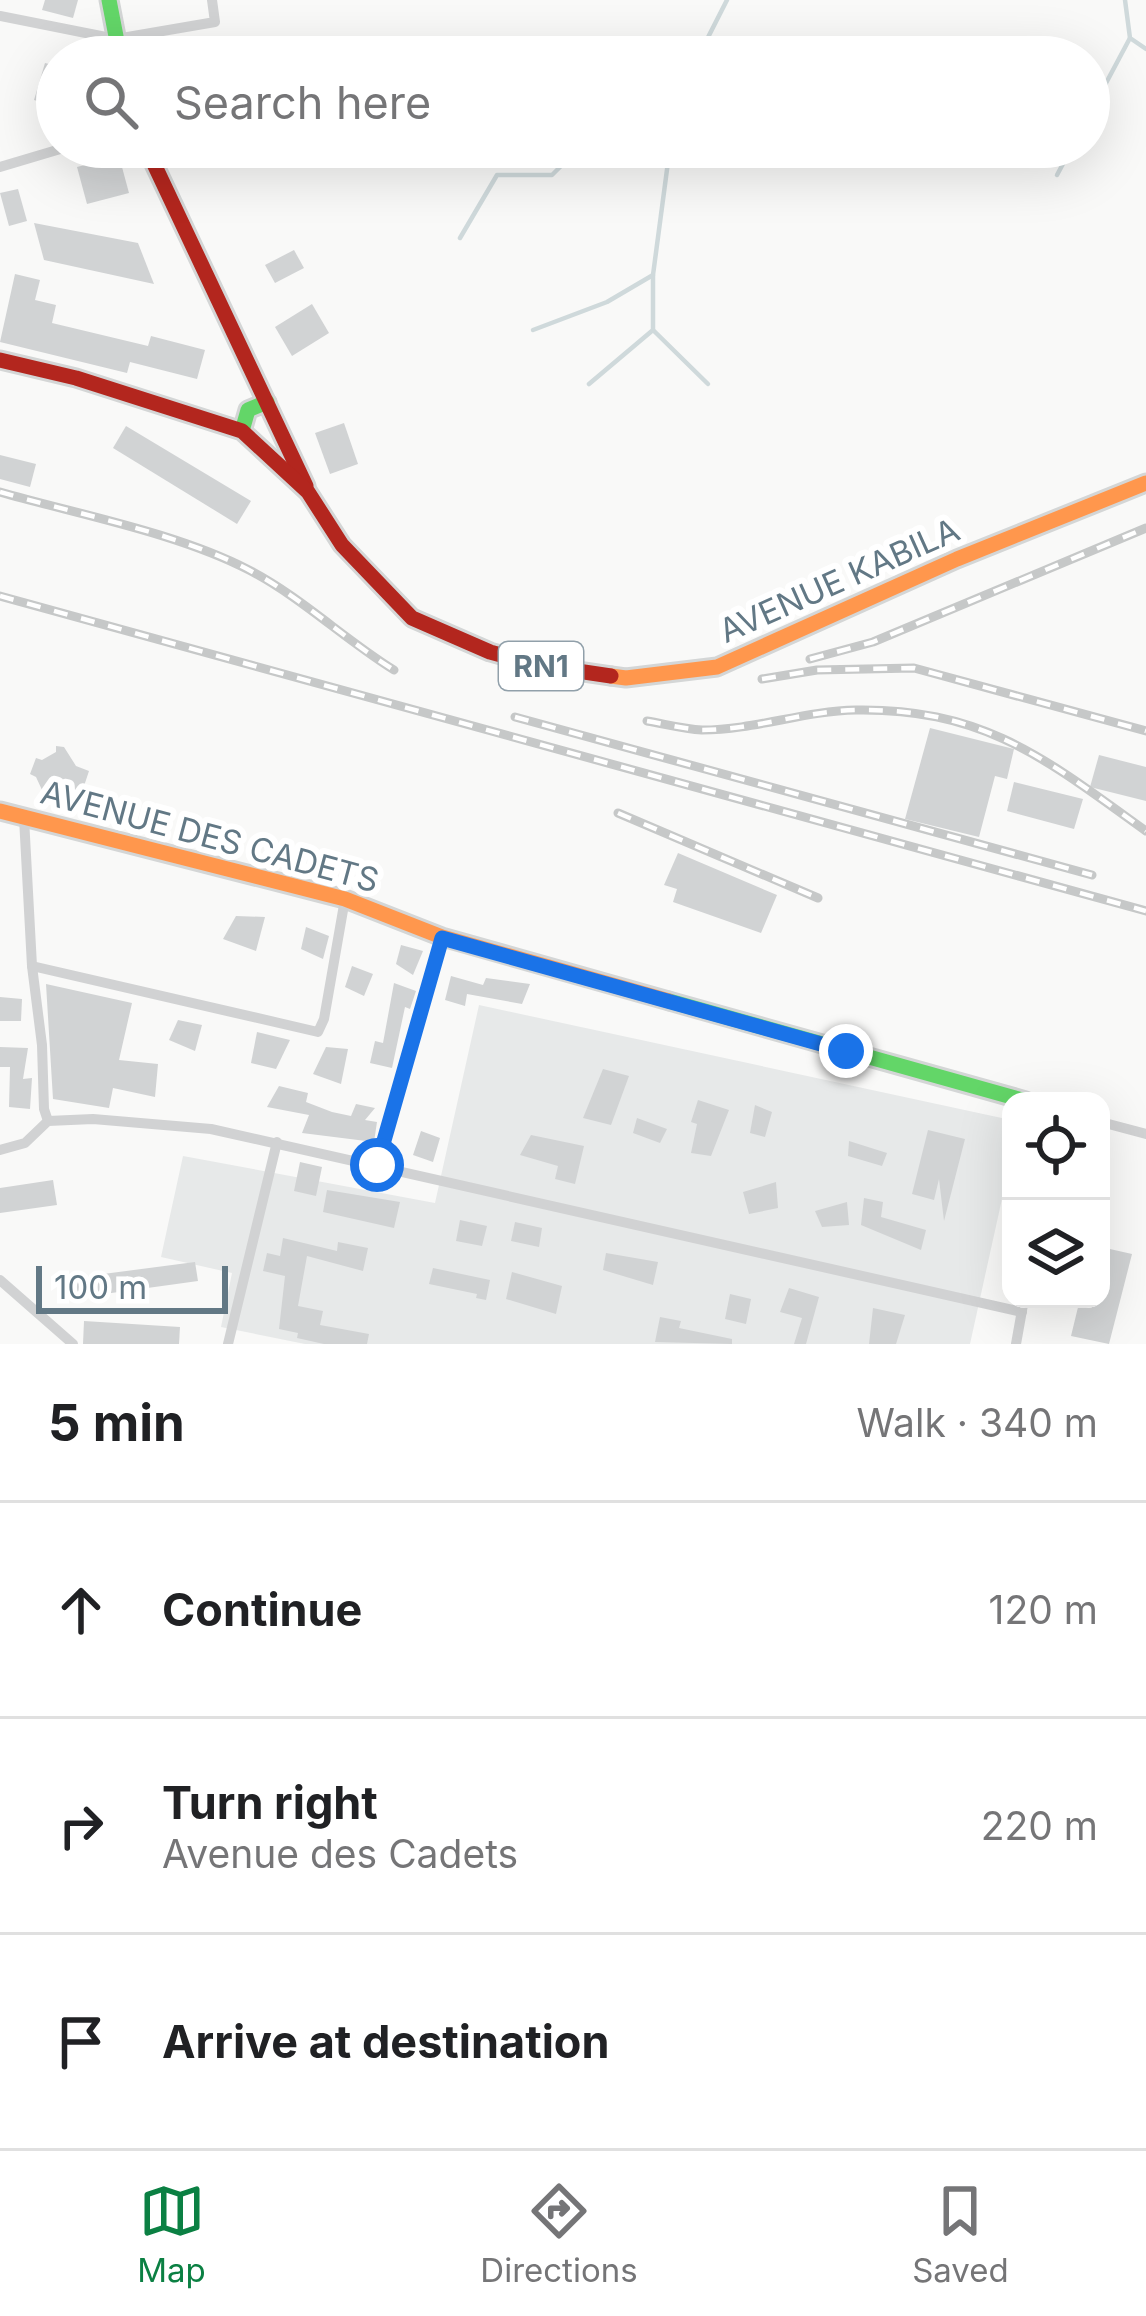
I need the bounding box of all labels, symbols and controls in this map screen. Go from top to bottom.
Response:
search box [36,36,1110,168]
icon: search [78,69,144,135]
text: Search here [174,75,431,130]
street label: AVENUE KABILA [713,509,965,651]
road number: RN1 [499,642,583,690]
street label: AVENUE DES CADETS [37,772,383,900]
route end [819,1024,873,1078]
map controls [1002,1092,1110,1308]
button: locate [1002,1092,1110,1200]
route start [350,1138,404,1192]
button: layers [1002,1200,1110,1308]
scale bar [36,1260,228,1313]
text: 100 m [54,1267,147,1307]
text: 5 min [48,1392,185,1453]
text: Walk · 340 m [857,1399,1098,1446]
icon: ahead [48,1577,114,1643]
text: Continue [162,1582,362,1637]
text: 120 m [989,1586,1098,1633]
text: Turn right [162,1775,378,1830]
icon: right [48,1793,114,1859]
text: 220 m [981,1802,1098,1849]
text: Avenue des Cadets [162,1830,518,1877]
icon: arrive [48,2009,114,2075]
text: Arrive at destination [162,2014,609,2069]
tab: Map [137,2178,206,2290]
tab: Directions [480,2178,638,2290]
tab: Saved [912,2178,1009,2290]

